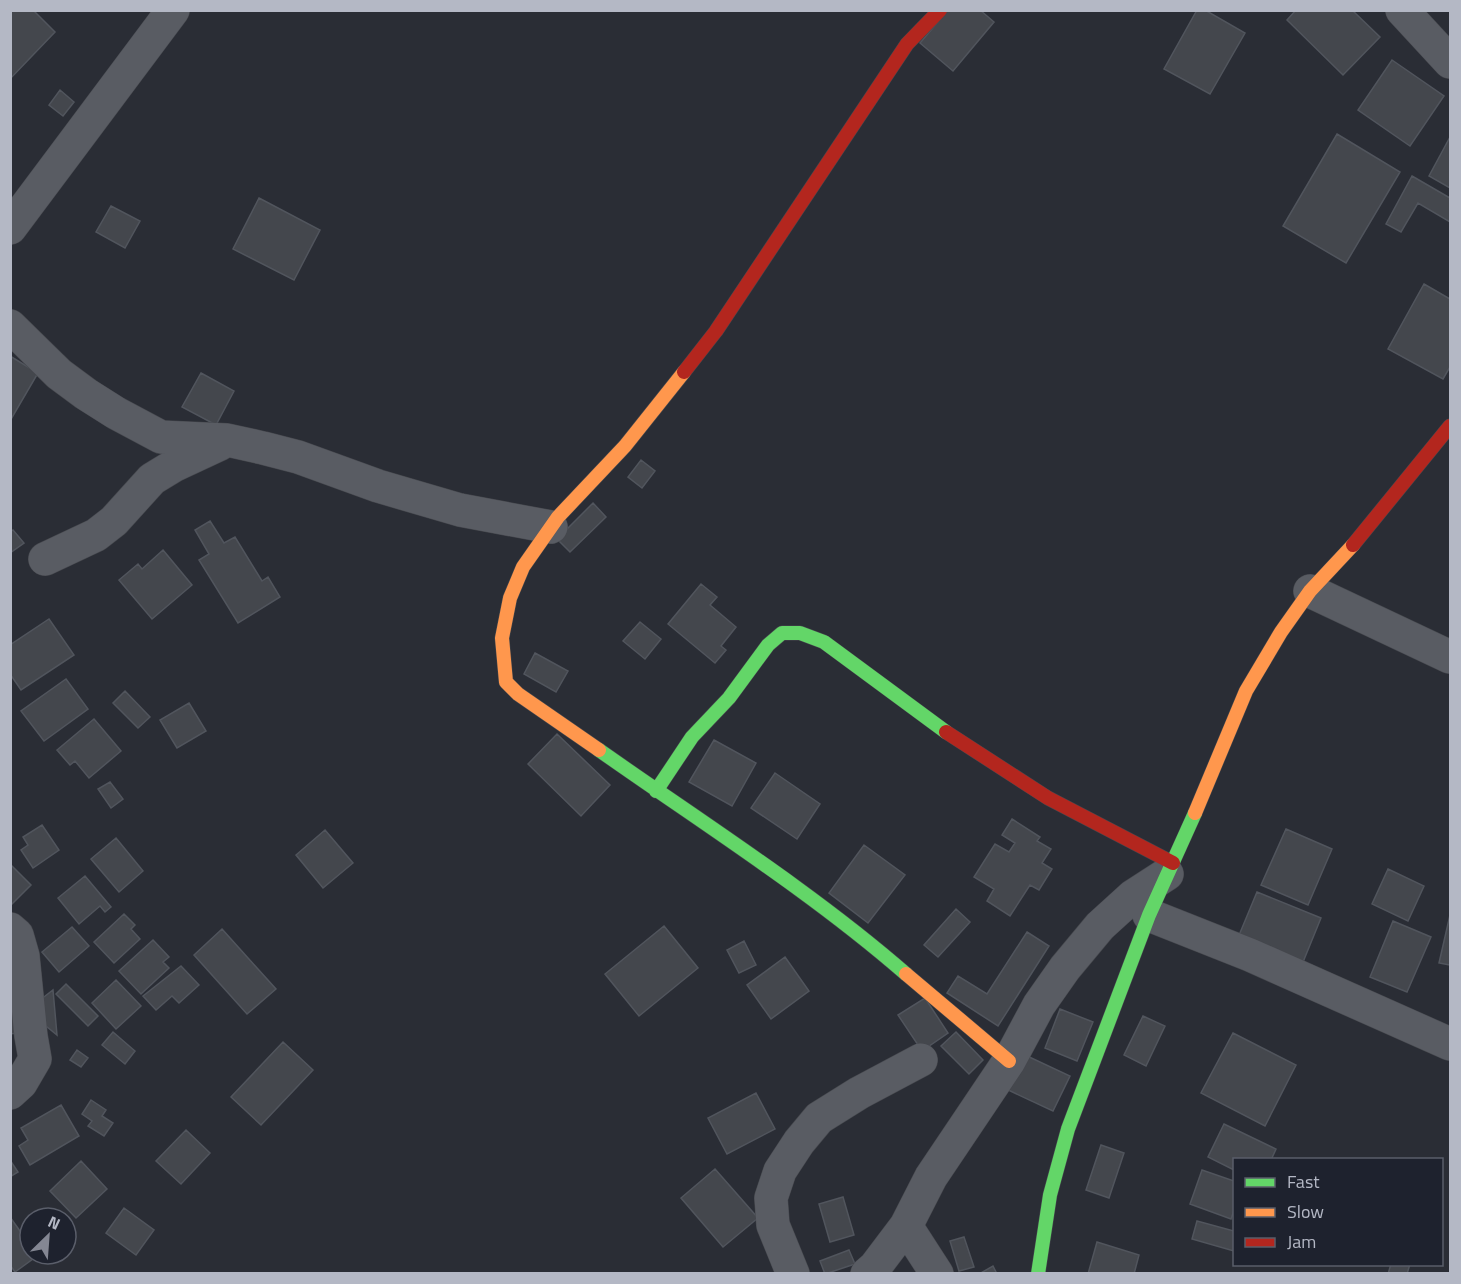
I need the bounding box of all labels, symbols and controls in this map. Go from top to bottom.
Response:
legend [1233,1158,1443,1266]
text: Fast [1287,1168,1320,1195]
text: Slow [1287,1198,1324,1225]
north arrow [18,1206,78,1266]
text: N [44,1209,64,1236]
text: Jam [1287,1228,1316,1255]

